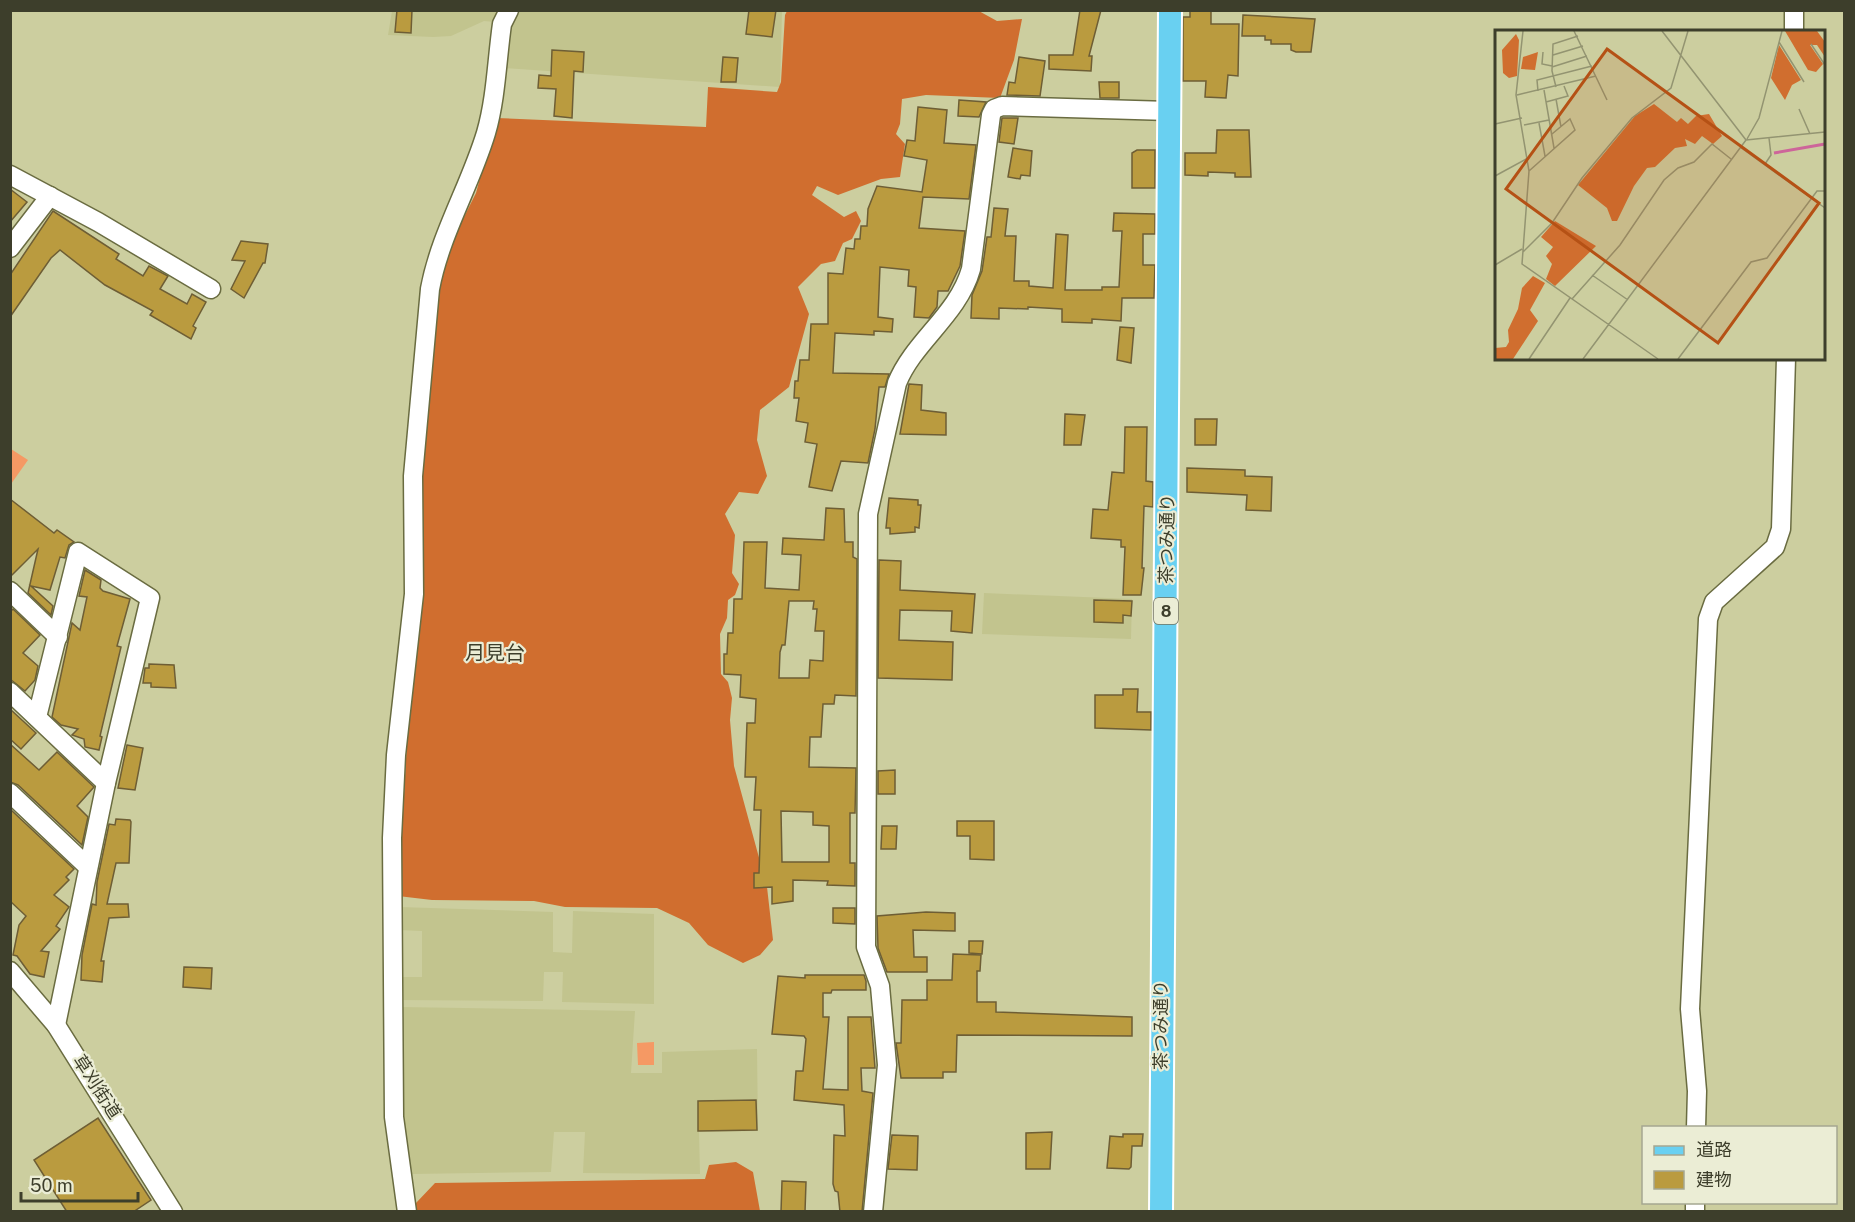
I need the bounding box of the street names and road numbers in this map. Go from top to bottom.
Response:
street label: 茶つみ通り [1155,494,1178,584]
road number: 8 [1154,598,1178,624]
street label: 茶つみ通り [1150,980,1171,1070]
street label: 草刈街道 [69,1051,126,1123]

